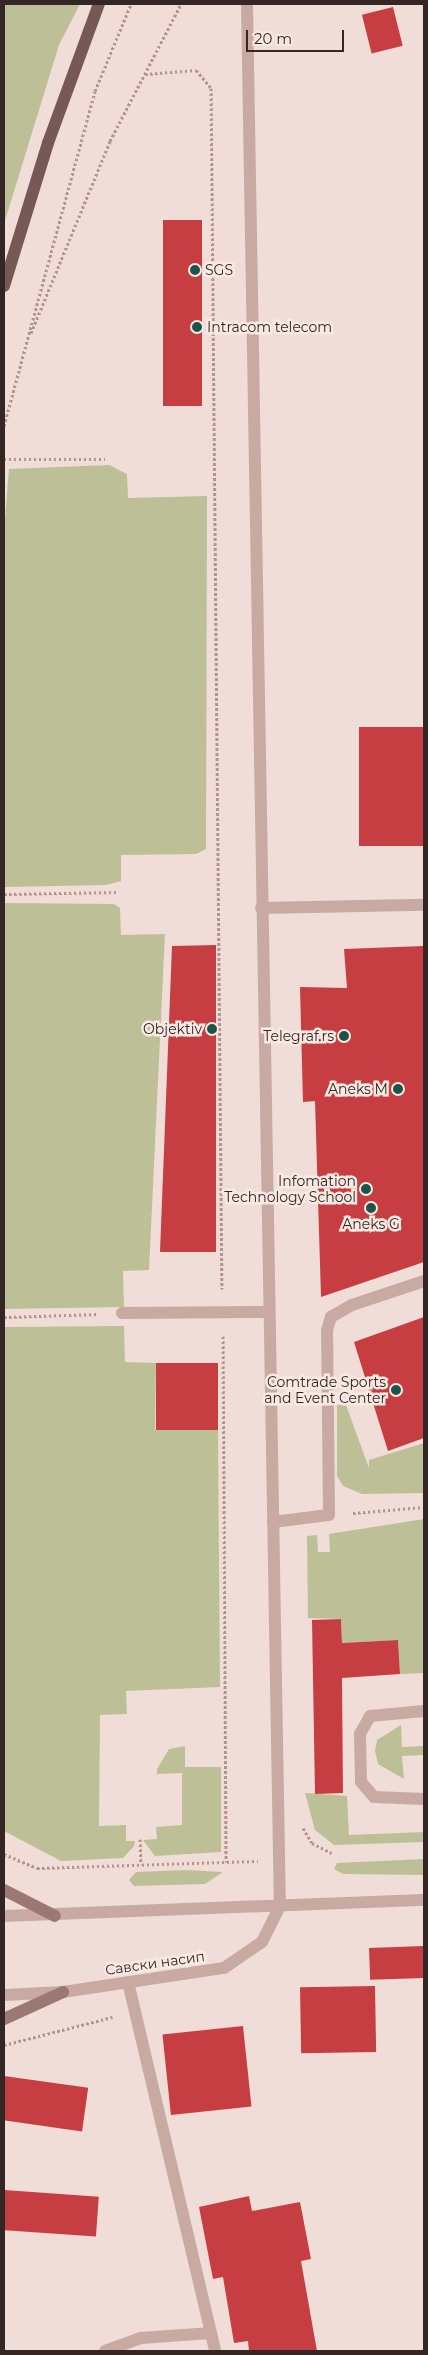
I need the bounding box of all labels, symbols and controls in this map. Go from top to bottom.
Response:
scale bar [248,20,346,52]
text: 20 m [254,29,292,48]
place label: SGS [205,262,233,278]
marker: SGS [189,264,201,276]
place label: Intracom telecom [207,319,332,335]
marker: Intracom telecom [191,321,203,333]
place label: Objektiv [143,1021,202,1037]
marker: Objektiv [206,1023,218,1035]
place label: Telegraf.rs [263,1028,334,1044]
marker: Telegraf.rs [338,1030,350,1042]
place label: Aneks M [328,1081,388,1097]
marker: Aneks M [392,1083,404,1095]
place label: Infomation Technology School [224,1173,356,1206]
marker: Infomation Technology School [360,1183,372,1195]
marker: Aneks G [365,1202,377,1214]
place label: Aneks G [342,1216,400,1232]
place label: Comtrade Sports and Event Center [264,1374,386,1406]
marker: Comtrade Sports and Event Center [390,1384,402,1396]
street label: Савски насип [104,1948,206,1978]

